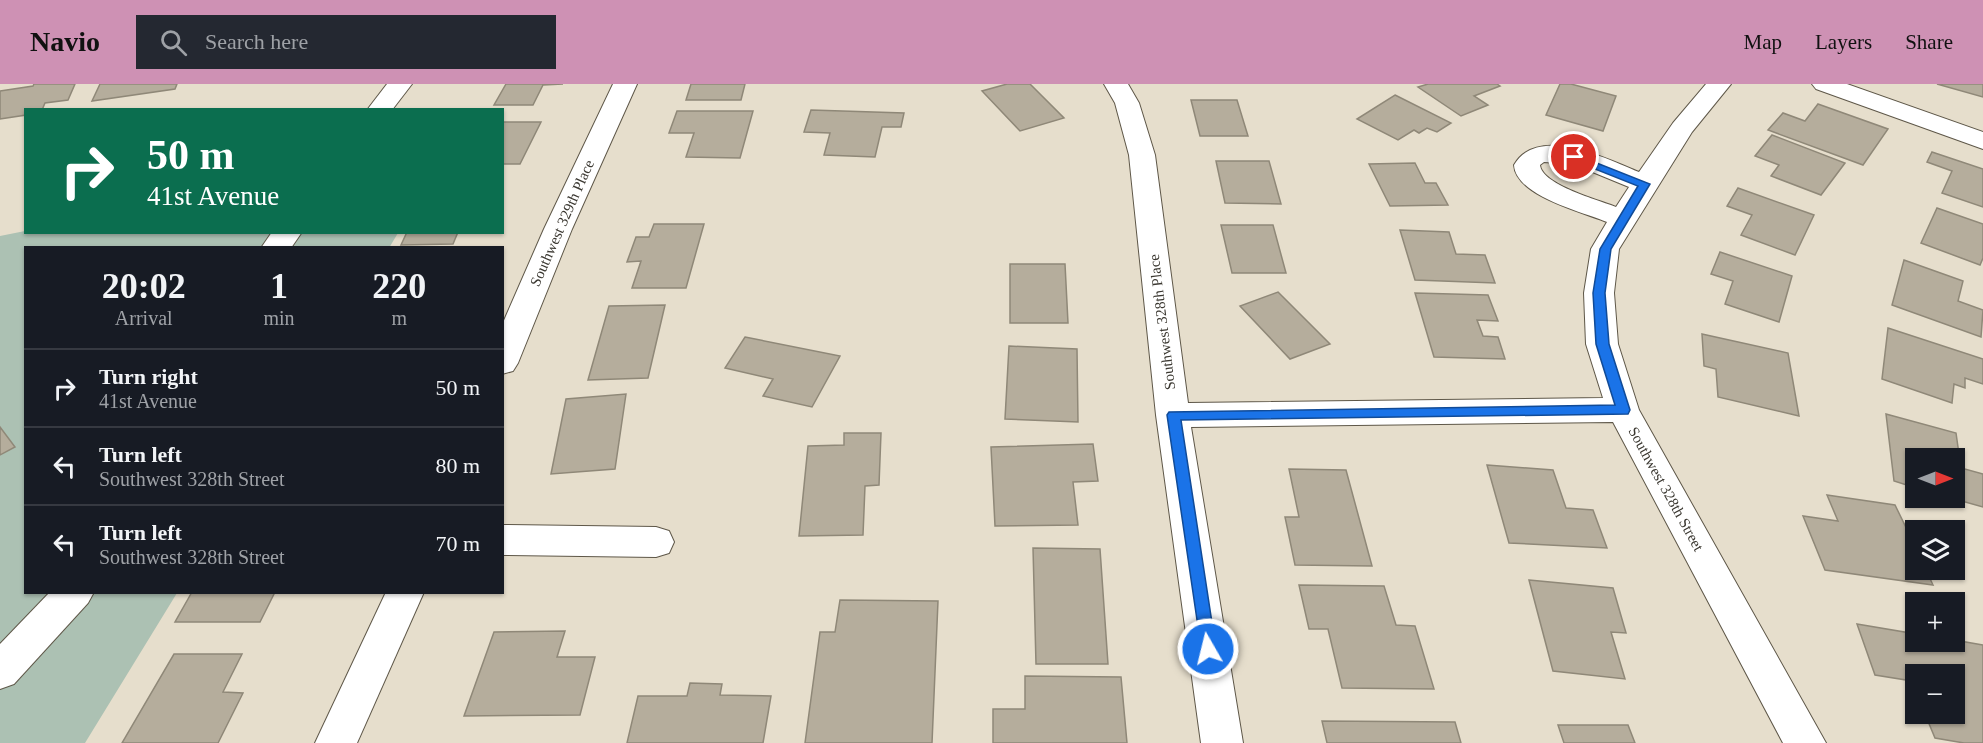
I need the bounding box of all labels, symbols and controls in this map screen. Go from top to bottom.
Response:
search box [136,15,556,69]
text: Navio [30,26,100,57]
icon: search [157,26,190,59]
text: Search here [205,29,308,54]
text: Map [1744,30,1782,54]
text: Layers [1815,30,1872,54]
text: Share [1905,30,1953,54]
pin [1548,131,1599,182]
icon: right [48,132,126,210]
text: 50 m [147,132,235,178]
icon: arrive [1557,140,1590,173]
street label: Southwest 329th Place [527,157,597,289]
text: 41st Avenue [147,181,279,211]
street label: Southwest 328th Place [1146,253,1178,391]
text: 20:02 [102,266,186,306]
text: 1 [270,266,288,306]
text: 220 [372,266,426,306]
text: Arrival [115,307,173,329]
text: min [263,307,295,329]
text: m [392,307,407,329]
text: Turn right [99,364,198,389]
icon: right [48,372,81,405]
text: 50 m [435,375,480,400]
text: 41st Avenue [99,390,197,412]
street label: Southwest 328th Street [1625,424,1707,554]
text: Turn left [99,442,182,467]
north arrow [1905,448,1965,508]
map controls [1905,448,1965,724]
icon: left [48,450,81,483]
text: 80 m [435,453,480,478]
text: Southwest 328th Street [99,468,285,490]
text: Turn left [99,520,182,545]
button: layers [1905,520,1965,580]
icon: left [48,528,81,561]
text: 70 m [435,531,480,556]
text: Southwest 328th Street [99,546,285,568]
button: + [1905,592,1965,652]
position arrow [1176,617,1240,681]
button: − [1905,664,1965,724]

